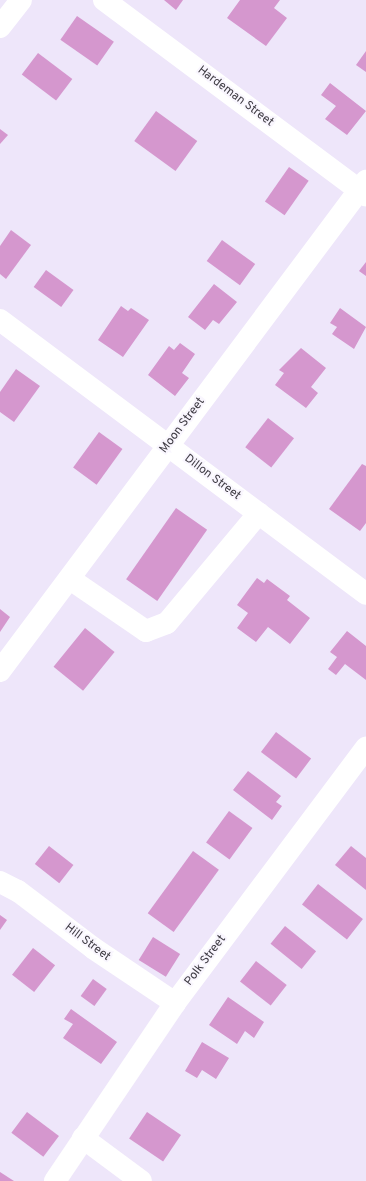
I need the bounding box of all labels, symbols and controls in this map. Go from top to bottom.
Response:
street label: Hardeman Street [194,64,276,130]
street label: Moon Street [157,395,209,457]
street label: Dillon Street [181,452,243,504]
street label: Hill Street [61,921,113,965]
street label: Polk Street [182,933,230,989]

